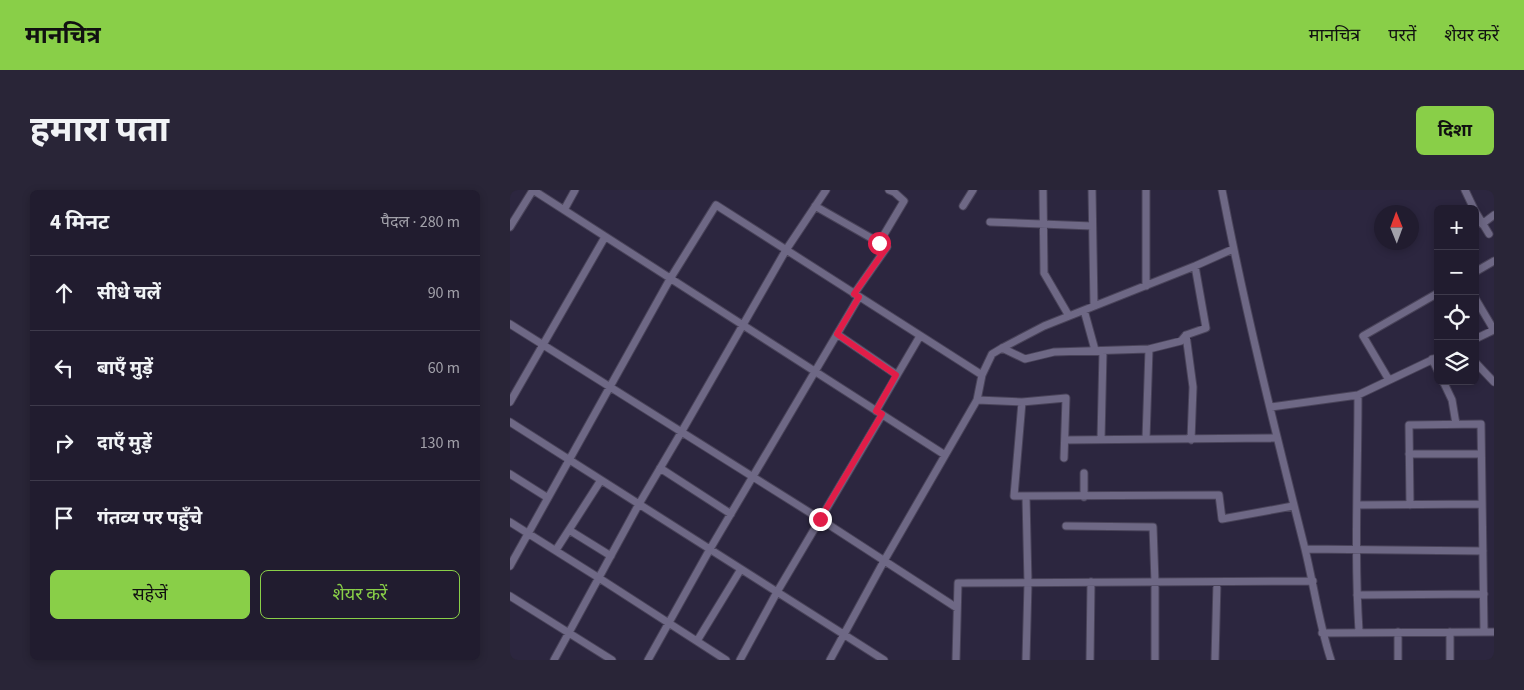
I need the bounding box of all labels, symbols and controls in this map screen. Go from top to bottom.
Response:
text: मानचित्र [25,18,101,53]
text: मानचित्र [1309,23,1360,48]
text: परतें [1388,23,1416,48]
text: शेयर करें [1444,23,1499,48]
text: हमारा पता [30,105,169,155]
button: दिशा [1416,106,1494,155]
north arrow [1374,205,1419,250]
map controls [1434,205,1479,385]
button: + [1434,205,1479,250]
text: 4 मिनट [50,207,109,237]
text: पैदल · 280 m [381,211,460,233]
route start [868,232,891,255]
button: − [1434,250,1479,295]
icon: ahead [50,279,78,307]
text: सीधे चलें [97,280,161,307]
text: 90 m [428,282,460,304]
button: locate [1434,295,1479,340]
button: layers [1434,340,1479,385]
icon: left [50,354,78,382]
text: बाएँ मुड़ें [97,355,153,382]
text: 60 m [428,357,460,379]
icon: right [50,429,78,457]
text: दाएँ मुड़ें [97,430,152,457]
text: 130 m [420,432,460,454]
icon: arrive [50,504,78,532]
text: गंतव्य पर पहुँचे [97,505,202,532]
route end [809,508,832,531]
button: सहेजें [50,570,250,619]
button: शेयर करें [260,570,460,619]

